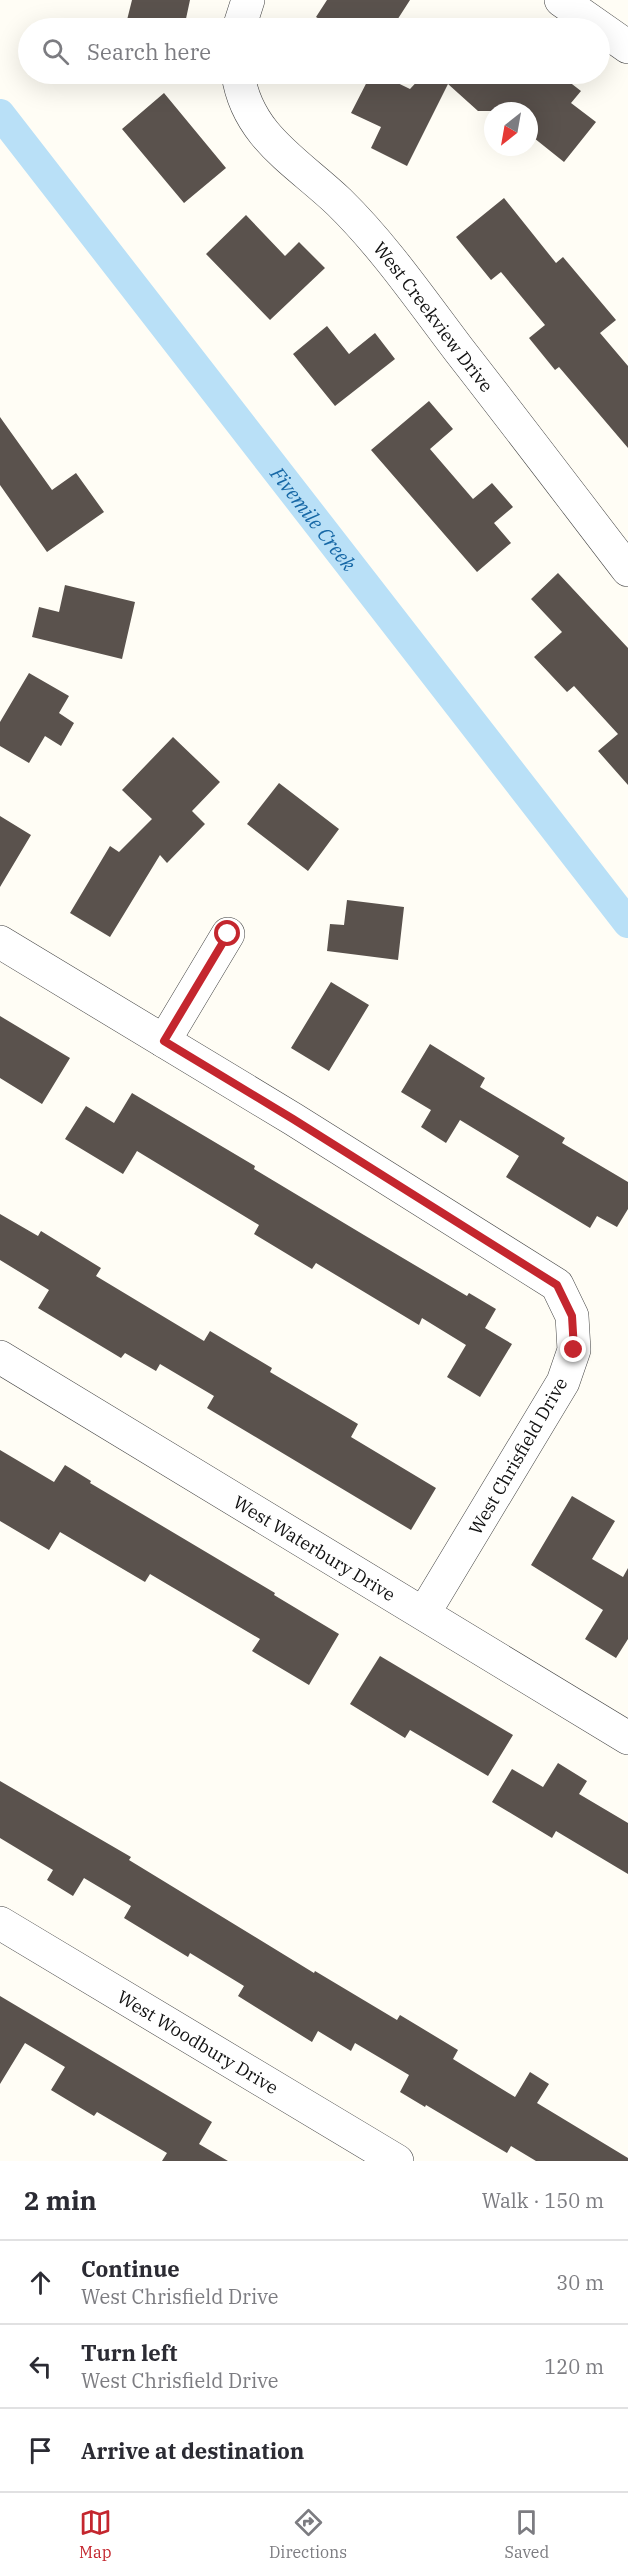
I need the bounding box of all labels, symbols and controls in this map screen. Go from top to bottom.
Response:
search box [18,18,610,84]
icon: search [39,35,72,68]
text: Search here [87,37,211,66]
north arrow [484,102,538,156]
street label: West Creekview Drive [369,237,499,396]
water label: Fivemile Creek [264,460,363,576]
route start [214,920,240,946]
route end [560,1336,586,1362]
street label: West Chrisfield Drive [464,1373,572,1539]
street label: West Waterbury Drive [229,1490,400,1606]
street label: West Woodbury Drive [114,1985,283,2099]
text: 2 min [24,2183,97,2217]
text: Walk · 150 m [482,2187,604,2214]
text: Continue [81,2254,180,2283]
icon: ahead [24,2266,57,2299]
text: 30 m [556,2269,604,2296]
text: West Chrisfield Drive [81,2283,278,2310]
text: Turn left [81,2338,177,2367]
icon: left [24,2350,57,2383]
text: 120 m [544,2353,604,2380]
text: West Chrisfield Drive [81,2367,278,2394]
icon: arrive [24,2434,57,2467]
text: Arrive at destination [81,2436,304,2465]
tab: Map [79,2506,112,2562]
tab: Directions [269,2506,347,2562]
tab: Saved [504,2506,549,2562]

